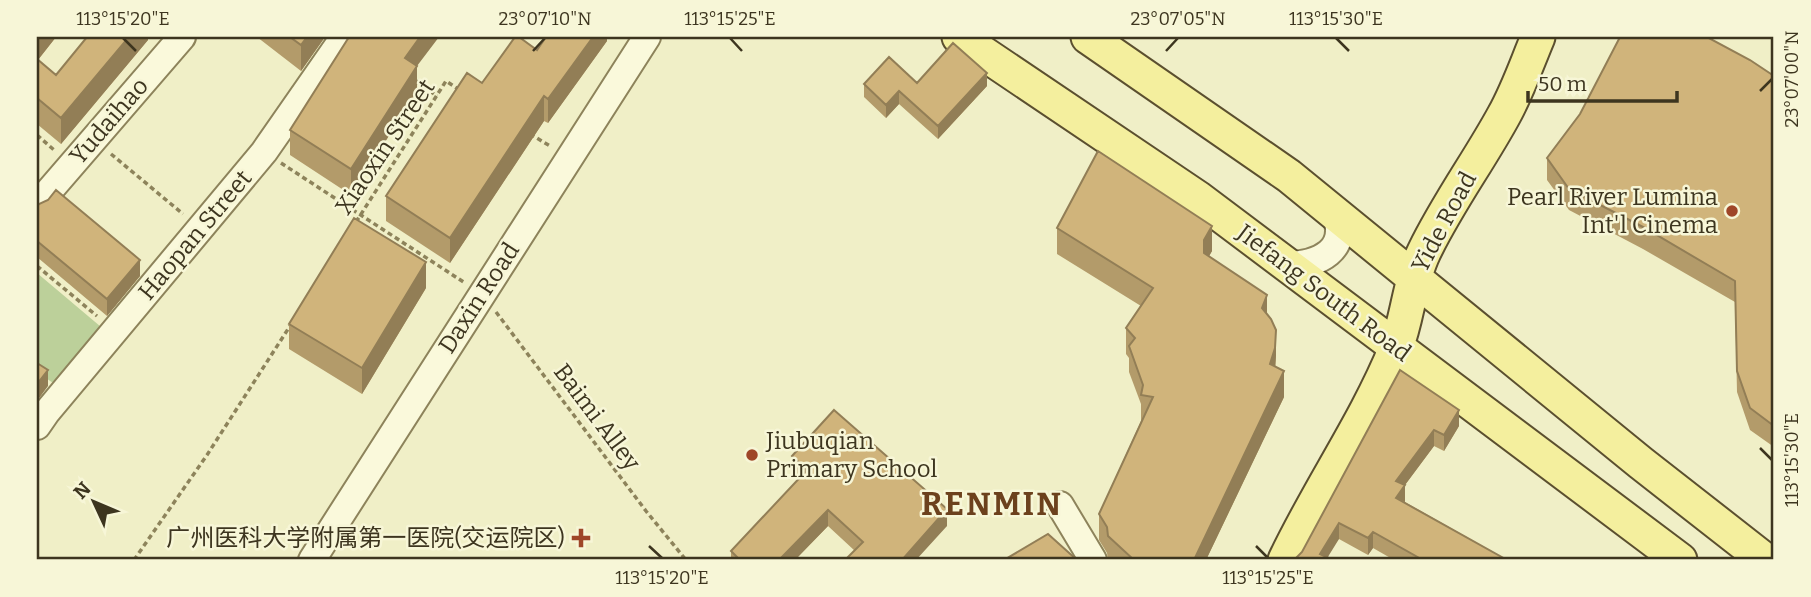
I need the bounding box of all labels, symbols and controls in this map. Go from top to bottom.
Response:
text: 113°15'20"E [76,8,170,30]
text: 23°07'10"N [499,8,591,30]
text: 113°15'25"E [684,8,776,30]
text: 23°07'05"N [1130,8,1226,30]
text: 113°15'30"E [1289,8,1383,30]
text: 23°07'00"N [1781,30,1803,128]
scale bar [1528,60,1676,104]
text: 50 m [1538,71,1587,97]
street label: Yudaihao [64,72,154,170]
street label: Xiaoxin Street [329,74,441,220]
street label: Haopan Street [133,164,258,306]
street label: Yide Road [1406,167,1482,277]
place label: Pearl River Lumina Int'l Cinema [1507,183,1718,239]
marker: Pearl River Lumina Int'l Cinema [1724,203,1740,219]
street label: Jiefang South Road [1231,218,1416,367]
street label: Daxin Road [433,237,525,359]
street label: Baimi Alley [548,358,646,476]
text: 113°15'30"E [1781,413,1803,507]
place label: Jiubuqian Primary School [765,427,937,483]
marker: Jiubuqian Primary School [744,447,760,463]
north arrow [60,468,130,538]
text: N [69,477,96,504]
district label: RENMIN [921,485,1063,523]
place label: 广州医科大学附属第一医院(交运院区) [166,524,565,552]
marker: 广州医科大学附属第一医院(交运院区) [571,528,591,548]
text: 113°15'20"E [615,567,709,589]
text: 113°15'25"E [1222,567,1314,589]

